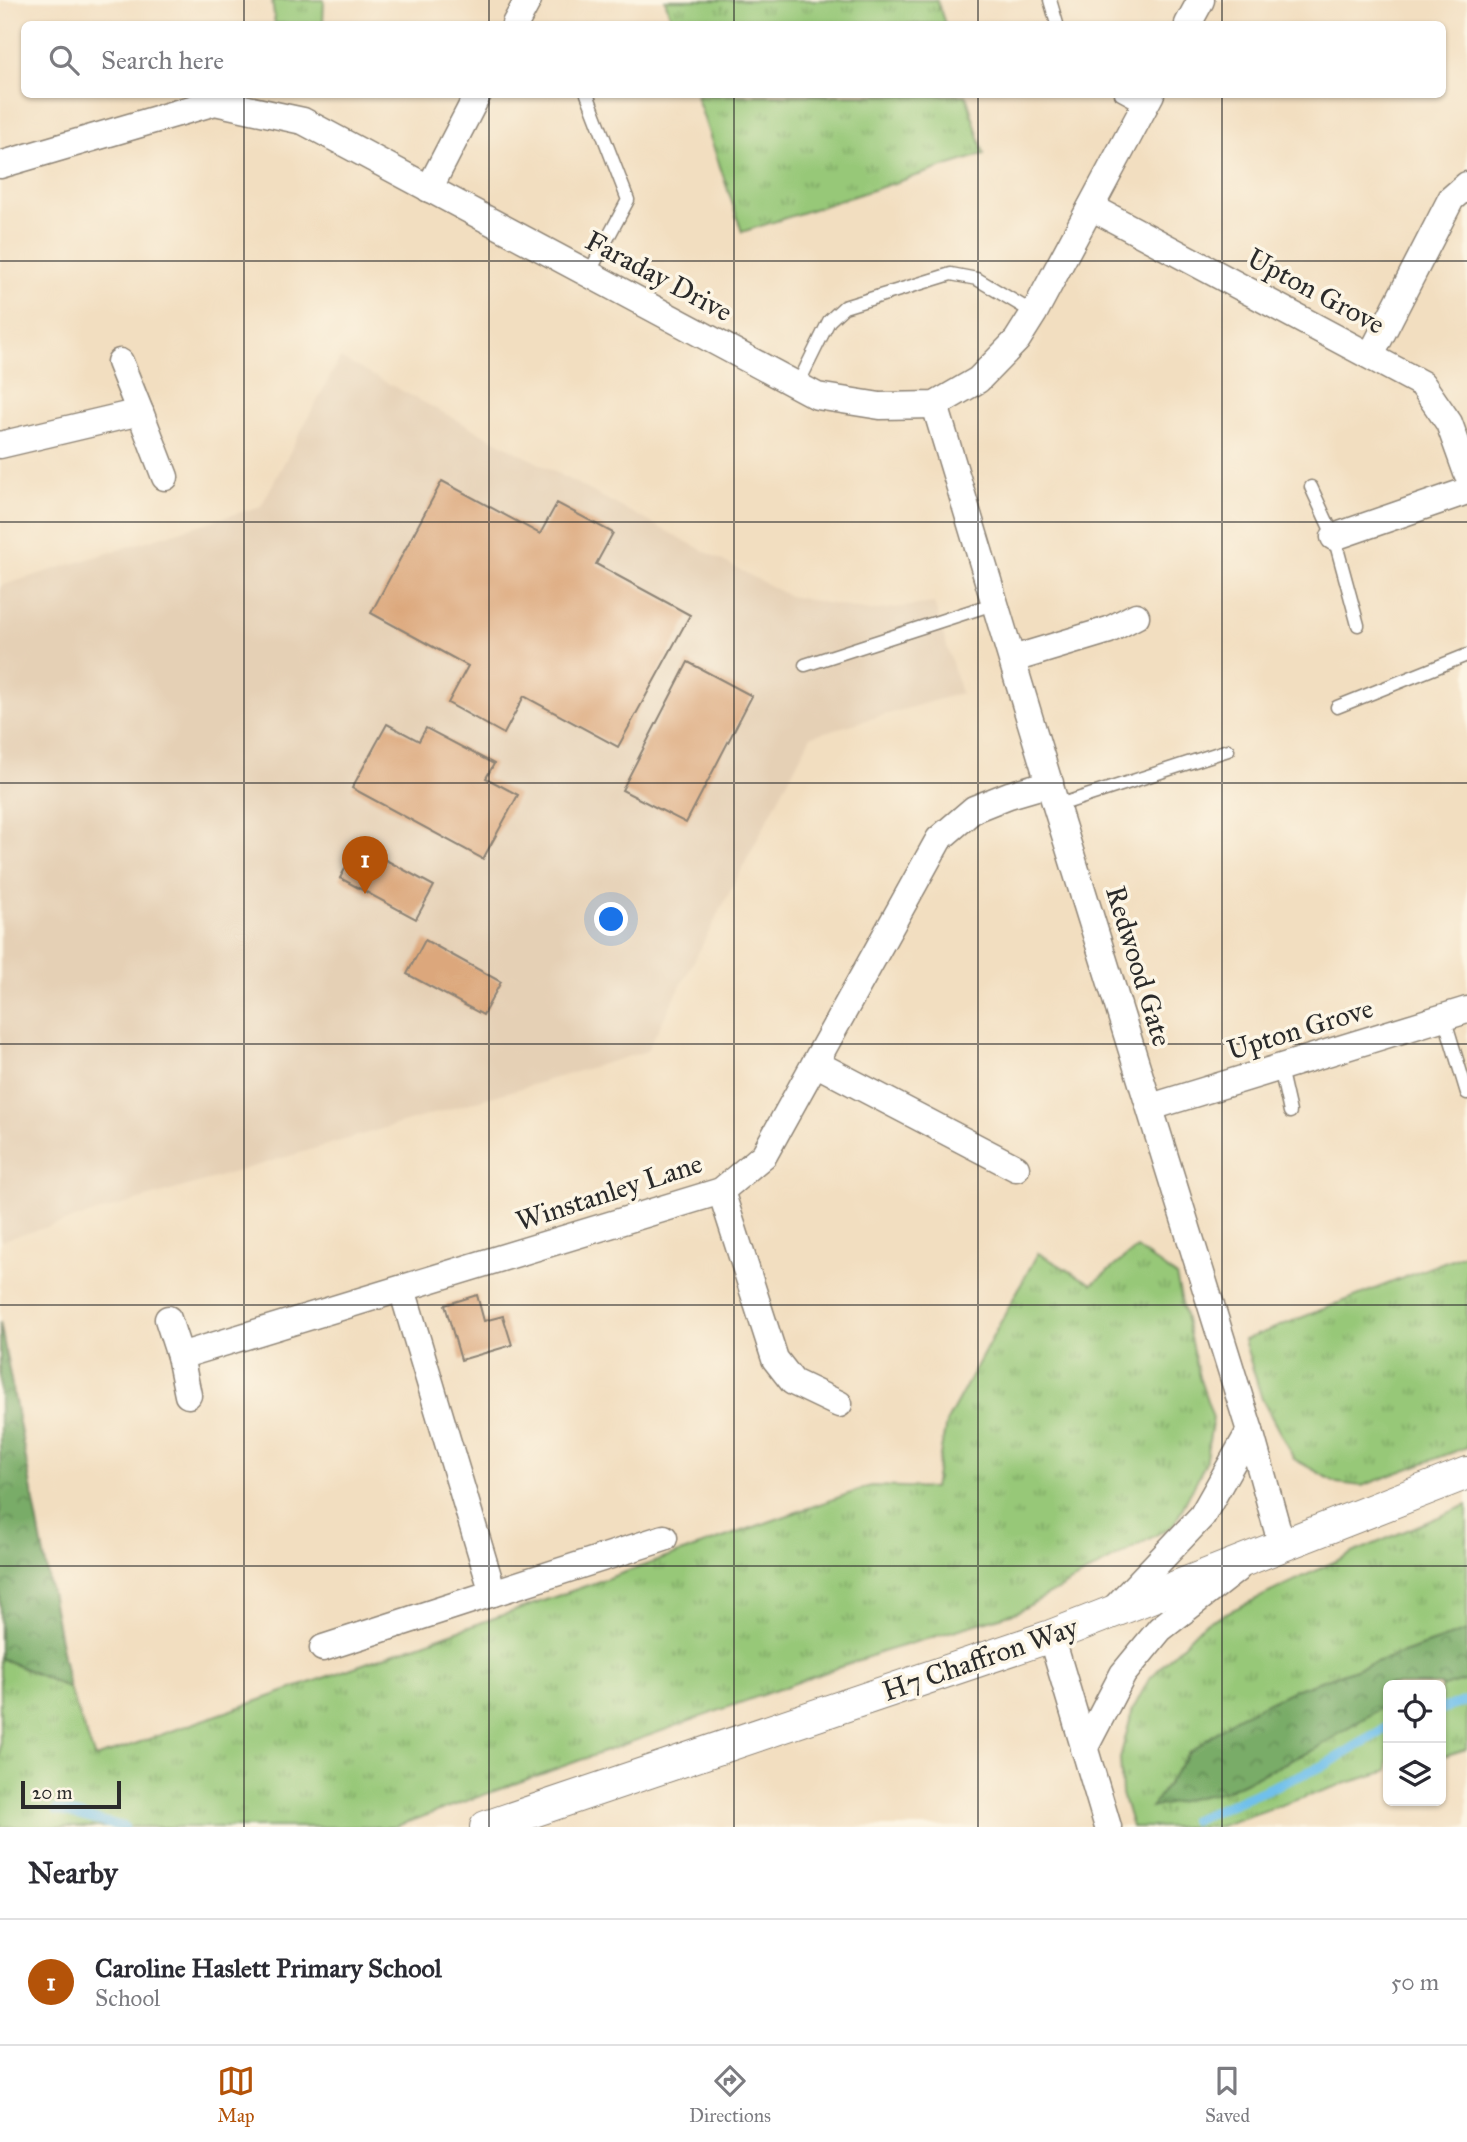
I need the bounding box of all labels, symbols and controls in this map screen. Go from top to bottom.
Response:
search box [21,21,1446,98]
icon: search [45,41,83,79]
text: Search here [101,44,224,76]
street label: Faraday Drive [580,223,738,329]
street label: Upton Grove [1241,240,1391,342]
pin: 1 [342,836,388,894]
street label: Redwood Gate [1098,882,1180,1050]
your location [594,902,628,936]
street label: Upton Grove [1223,990,1377,1068]
street label: Winstanley Lane [511,1145,707,1239]
street label: H7 Chaffron Way [878,1609,1083,1709]
map controls [1383,1680,1446,1806]
button: locate [1383,1680,1446,1743]
button: layers [1383,1743,1446,1806]
scale bar [21,1778,121,1810]
text: 20 m [32,1781,73,1804]
text: Nearby [28,1855,118,1891]
text: Caroline Haslett Primary School [95,1952,442,1984]
text: 1 [46,1968,56,1996]
text: 50 m [1391,1968,1439,1996]
text: School [95,1984,160,2012]
tab: Map [217,2062,255,2127]
tab: Directions [689,2062,771,2127]
tab: Saved [1205,2062,1250,2127]

